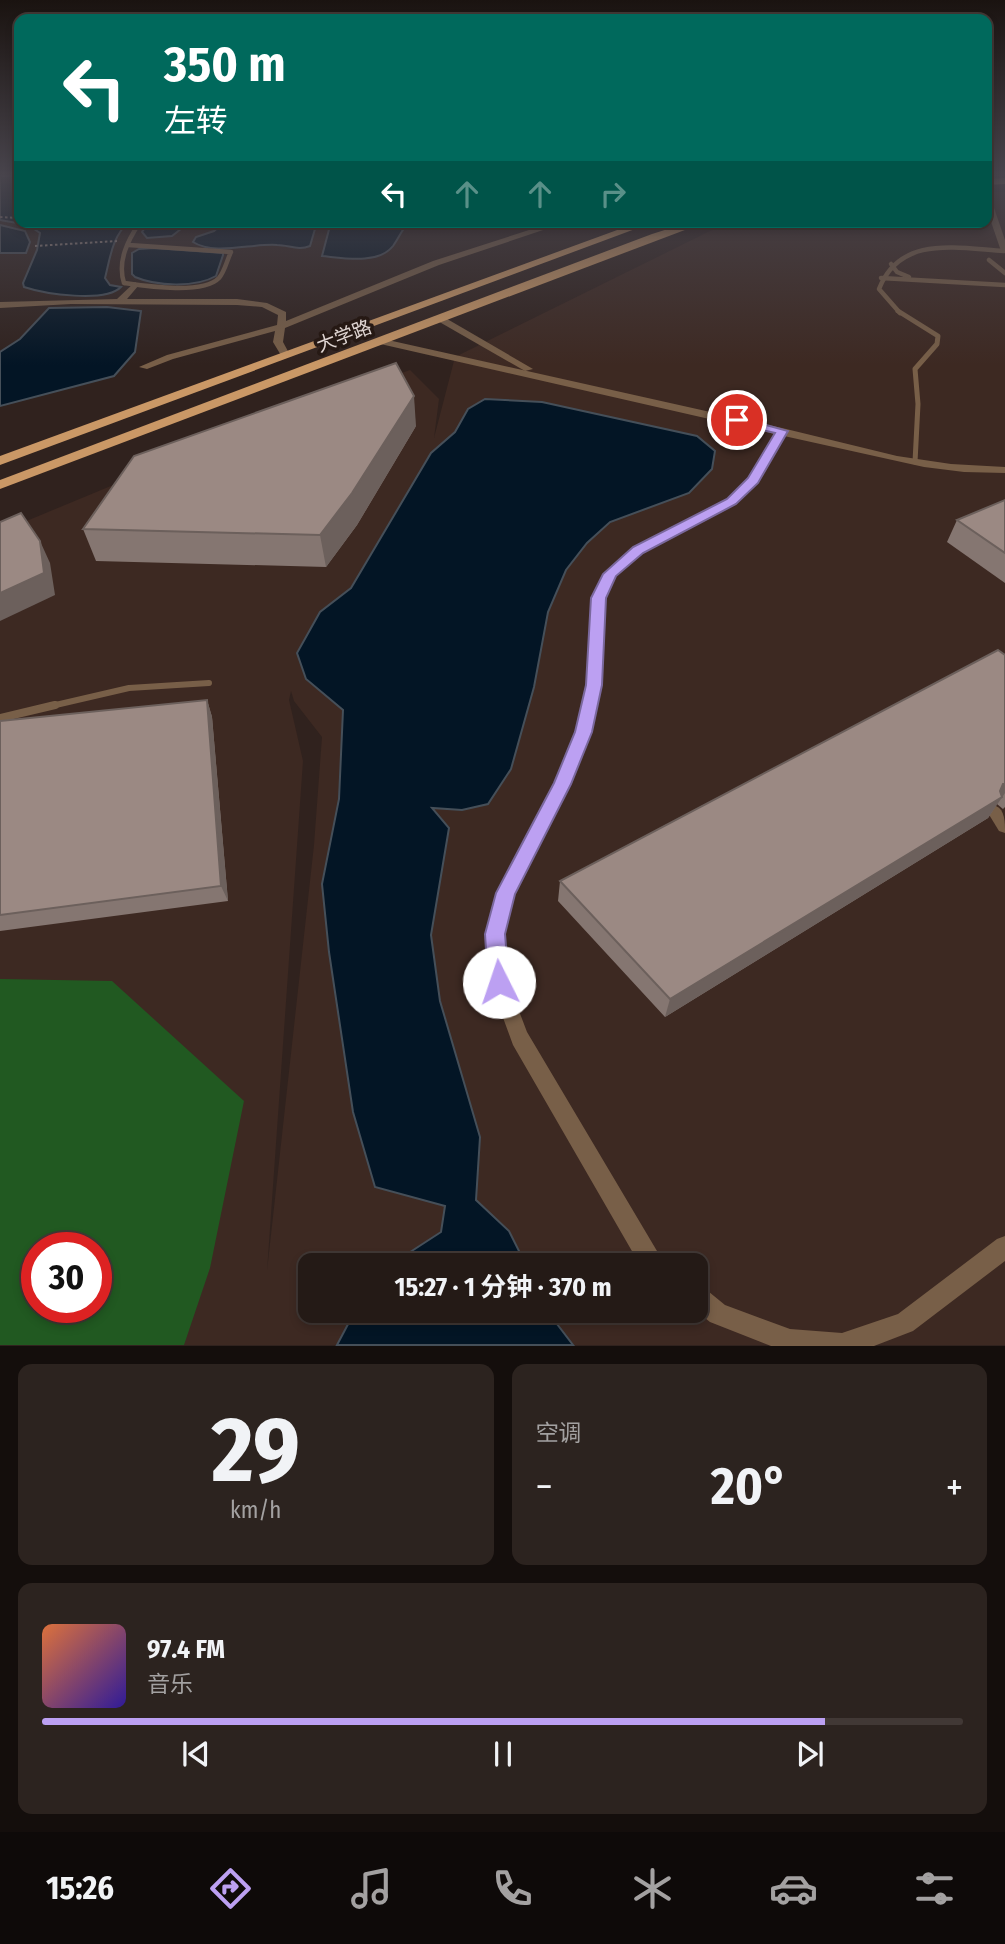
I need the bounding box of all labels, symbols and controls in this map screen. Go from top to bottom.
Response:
text: 350 m [164,35,286,94]
icon: left [49,42,140,133]
text: 左转 [164,102,228,140]
icon: left [375,175,413,213]
icon: ahead [448,175,486,213]
icon: ahead [521,175,559,213]
icon: right [594,175,632,213]
street label: 大学路 [313,315,375,357]
pin [707,390,767,450]
icon: arrive [718,401,756,439]
position arrow [462,945,536,1019]
speed limit sign: 30 [21,1232,112,1323]
text: 15:27 · 1 分钟 · 370 m [394,1272,612,1303]
text: 29 [211,1396,300,1505]
text: 空调 [536,1419,582,1447]
text: 20° [711,1455,788,1518]
text: − [536,1464,553,1510]
text: + [946,1464,963,1510]
text: km/h [230,1496,281,1524]
text: 97.4 FM [147,1634,225,1665]
text: 音乐 [147,1670,193,1698]
icon: previous [177,1735,215,1773]
icon: pause [484,1735,522,1773]
icon: next [791,1735,829,1773]
icon: directions [206,1864,255,1913]
icon: music [347,1864,396,1913]
icon: phone [488,1864,537,1913]
icon: climate [628,1864,677,1913]
icon: car [769,1864,818,1913]
icon: filters [910,1864,959,1913]
text: 15:26 [46,1869,114,1907]

